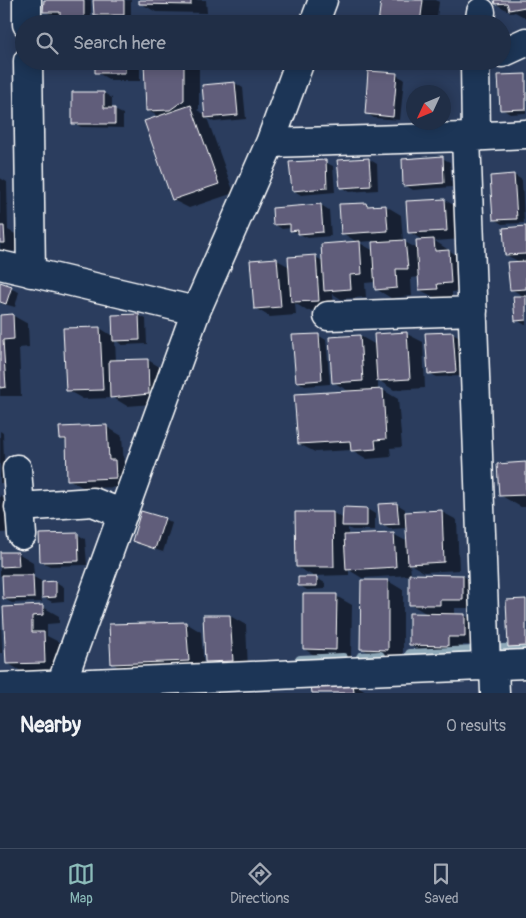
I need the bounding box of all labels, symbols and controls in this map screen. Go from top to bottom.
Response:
search box [15,15,511,70]
icon: search [33,29,61,57]
text: Search here [73,31,166,55]
north arrow [406,85,451,130]
text: Nearby [20,712,81,739]
text: 0 results [446,716,506,736]
tab: Map [67,860,95,907]
tab: Directions [230,860,289,907]
tab: Saved [424,860,459,907]

